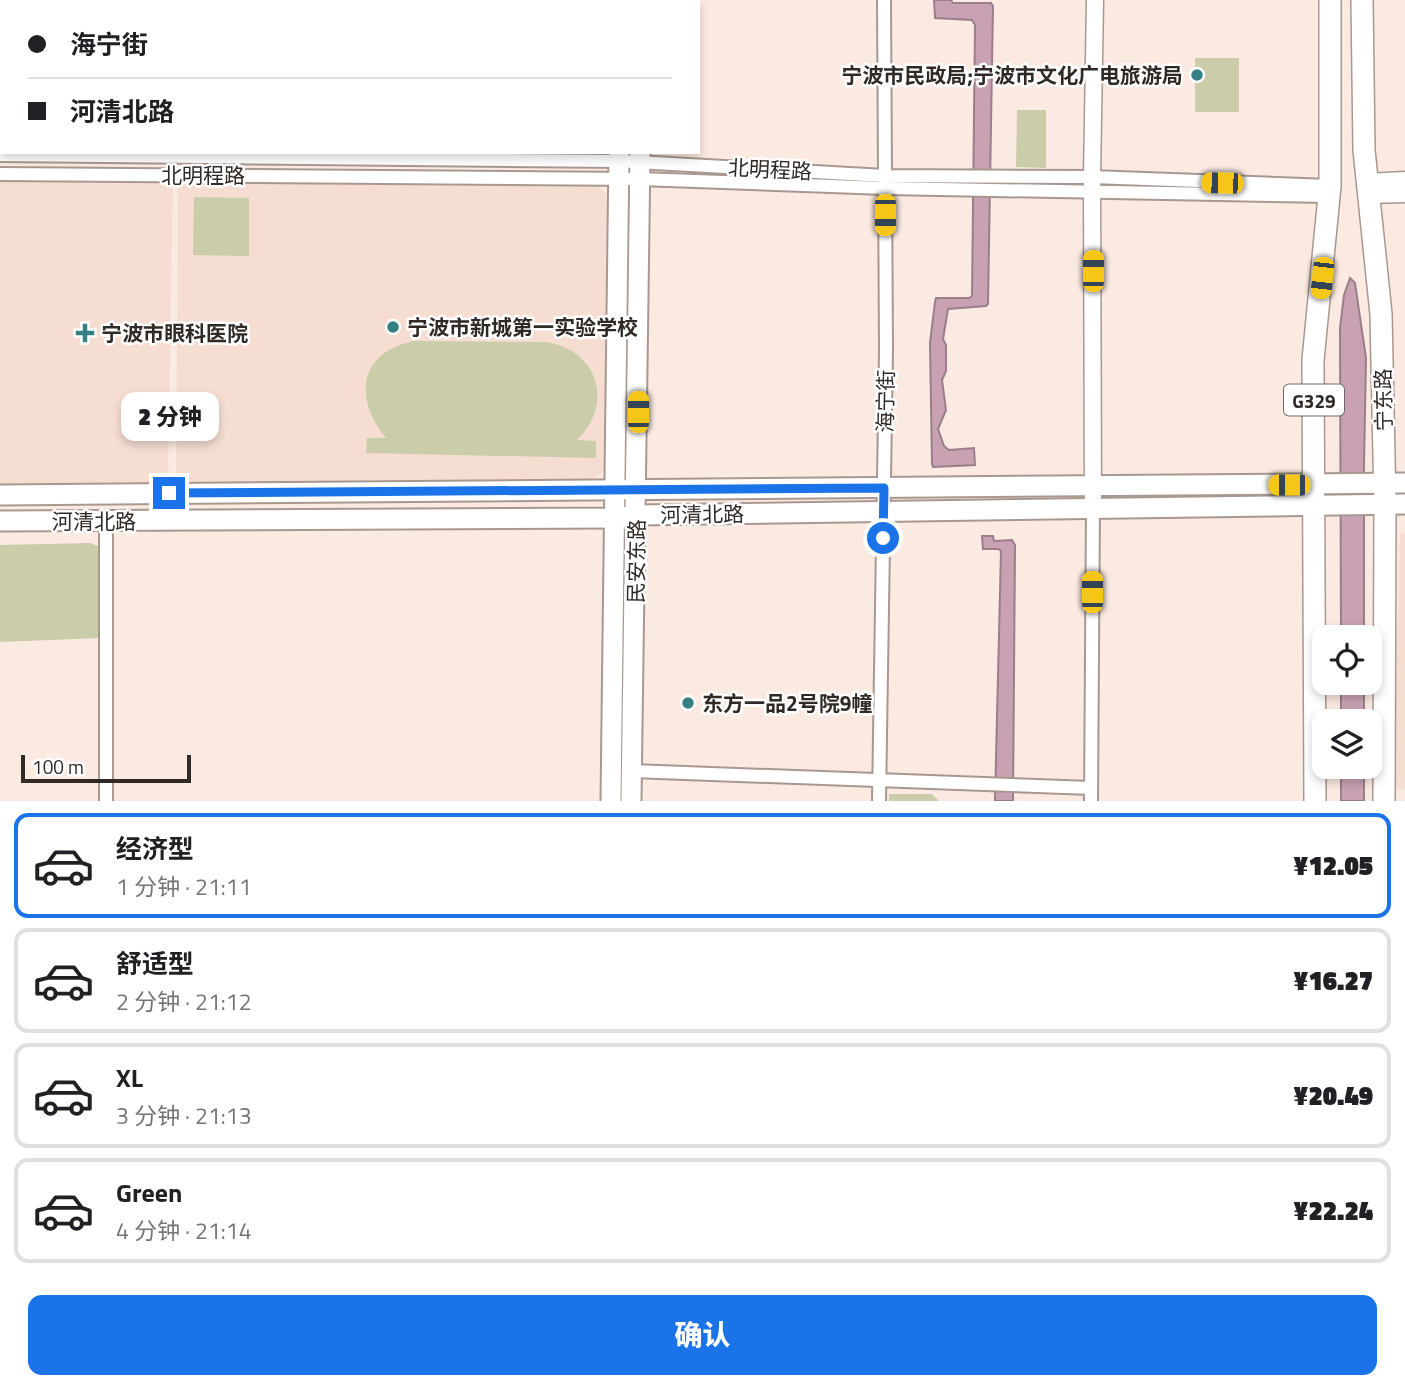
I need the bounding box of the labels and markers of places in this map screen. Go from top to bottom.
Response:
place label: 宁波市民政局;宁波市文化广电旅游局 [841,59,1183,91]
marker: 宁波市民政局;宁波市文化广电旅游局 [1189,67,1205,83]
place label: 宁波市新城第一实验学校 [407,311,638,343]
place label: 宁波市眼科医院 [101,317,248,349]
marker: 宁波市新城第一实验学校 [385,319,401,335]
marker: 宁波市眼科医院 [75,323,95,343]
place label: 东方一品2号院9幢 [702,687,873,719]
marker: 东方一品2号院9幢 [680,695,696,711]

